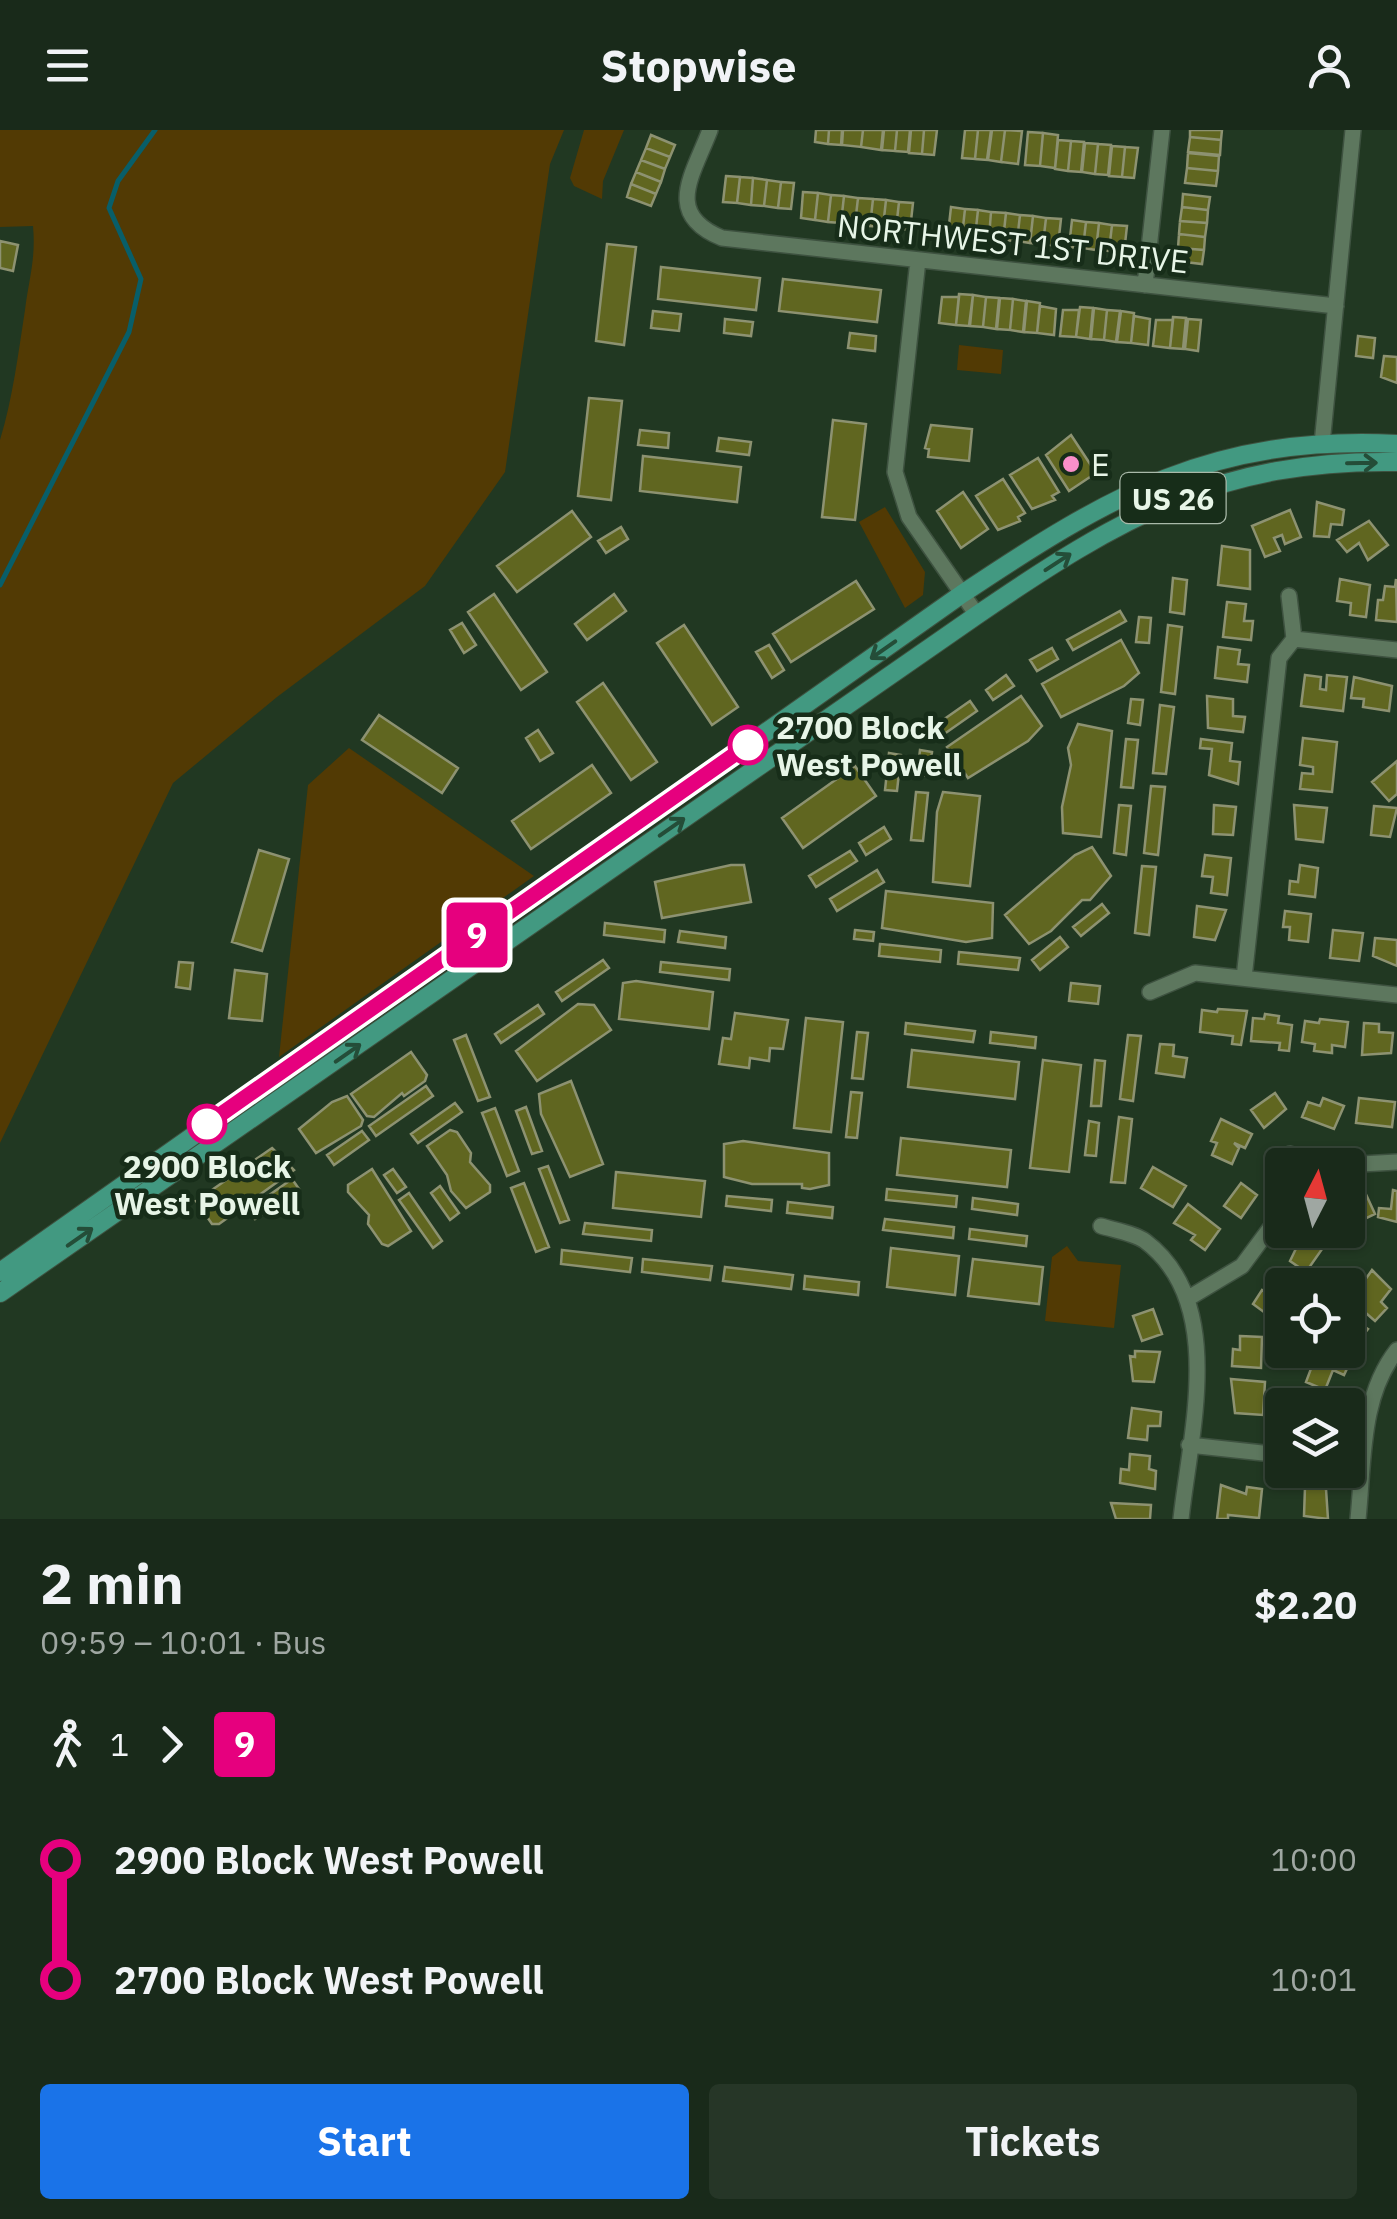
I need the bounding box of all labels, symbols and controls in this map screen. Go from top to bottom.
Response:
text: Stopwise [601,36,796,94]
icon: menu [40,38,95,93]
icon: person [1302,38,1357,93]
street label: NORTHWEST 1ST DRIVE [835,204,1191,282]
place label: E [1091,443,1110,485]
marker: E [1060,453,1082,475]
one-way arrow [1346,453,1378,472]
road number: US 26 [1120,473,1226,523]
one-way arrow [1044,551,1072,572]
one-way arrow [869,639,897,660]
place label: 2700 Block West Powell [776,706,962,785]
marker: 2700 Block West Powell [729,726,767,764]
one-way arrow [658,817,686,838]
line badge: 9 [444,902,510,968]
text: 9 [466,912,488,958]
one-way arrow [333,1043,361,1064]
marker: 2900 Block West Powell [188,1105,226,1143]
place label: 2900 Block West Powell [114,1145,300,1224]
north arrow [1265,1148,1365,1248]
map controls [1265,1148,1365,1488]
one-way arrow [65,1227,93,1248]
button: locate [1265,1268,1365,1368]
button: layers [1265,1388,1365,1488]
text: 2 min [40,1548,184,1619]
text: $2.20 [1254,1580,1357,1629]
text: 09:59 – 10:01 · Bus [40,1621,326,1663]
icon: walk [40,1717,95,1772]
icon: forward [144,1717,199,1772]
text: 9 [234,1721,255,1767]
text: 1 [110,1723,129,1765]
text: 2900 Block West Powell [114,1835,544,1884]
text: 10:00 [1271,1838,1357,1880]
text: 2700 Block West Powell [114,1955,544,2004]
text: 10:01 [1271,1958,1357,2000]
button: Start [40,2084,689,2199]
button: Tickets [709,2084,1357,2199]

